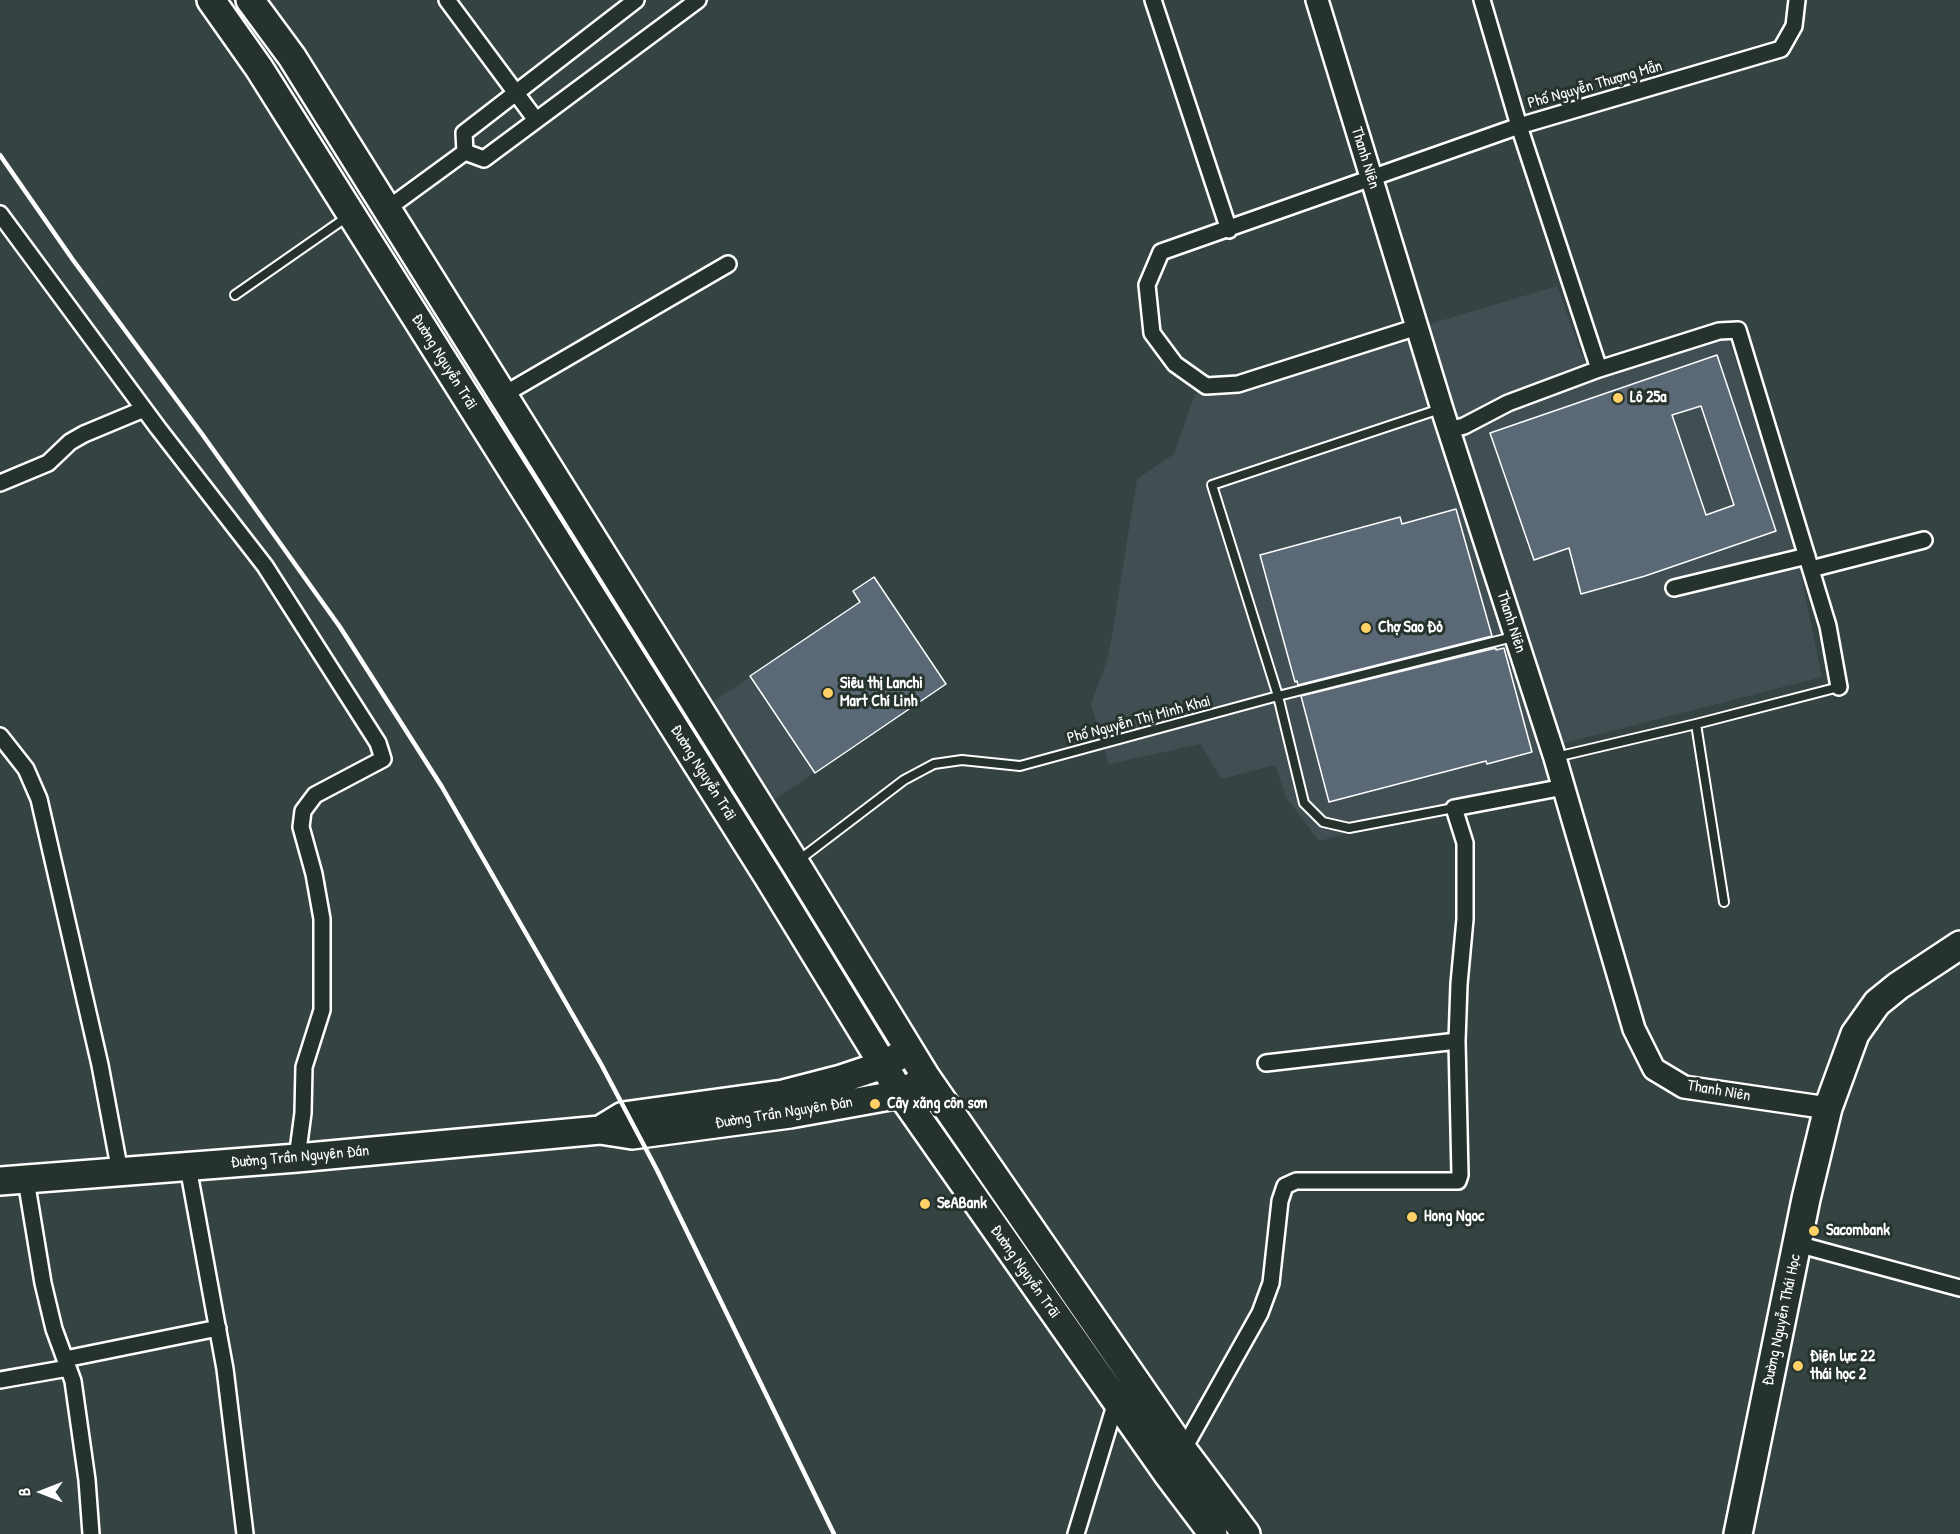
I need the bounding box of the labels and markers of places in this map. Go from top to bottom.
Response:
place label: Lô 25a [1630,388,1667,408]
marker: Lô 25a [1611,391,1625,405]
place label: Chợ Sao Đỏ [1378,618,1443,638]
marker: Chợ Sao Đỏ [1359,621,1373,635]
place label: Siêu thị Lanchi Mart Chí Linh [840,674,923,712]
marker: Siêu thị Lanchi Mart Chí Linh [821,686,835,700]
place label: Cây xăng côn sơn [887,1094,987,1114]
marker: Cây xăng côn sơn [868,1097,882,1111]
place label: SeABank [937,1194,987,1214]
marker: SeABank [918,1197,932,1211]
place label: Hong Ngoc [1424,1207,1484,1227]
marker: Hong Ngoc [1405,1210,1419,1224]
place label: Sacombank [1826,1221,1890,1241]
marker: Sacombank [1807,1224,1821,1238]
place label: Điện lực 22 thái học 2 [1810,1347,1875,1385]
marker: Điện lực 22 thái học 2 [1791,1359,1805,1373]

